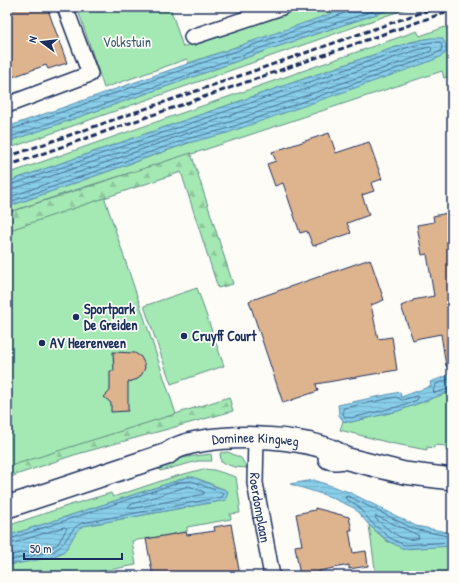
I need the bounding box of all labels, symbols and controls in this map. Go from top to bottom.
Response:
north arrow [22,22,62,62]
park label: Volkstuin [103,32,151,51]
text: N [25,35,40,44]
place label: Sportpark De Greiden [84,299,138,334]
marker: Sportpark De Greiden [71,312,81,322]
place label: Cruyff Court [192,326,257,347]
marker: Cruyff Court [179,331,189,341]
place label: AV Heerenveen [50,333,126,352]
marker: AV Heerenveen [37,338,47,348]
street label: Dominee Kingweg [211,428,300,451]
street label: Roerdomplaan [246,472,276,544]
scale bar [24,535,122,561]
text: 50 m [30,540,51,557]

